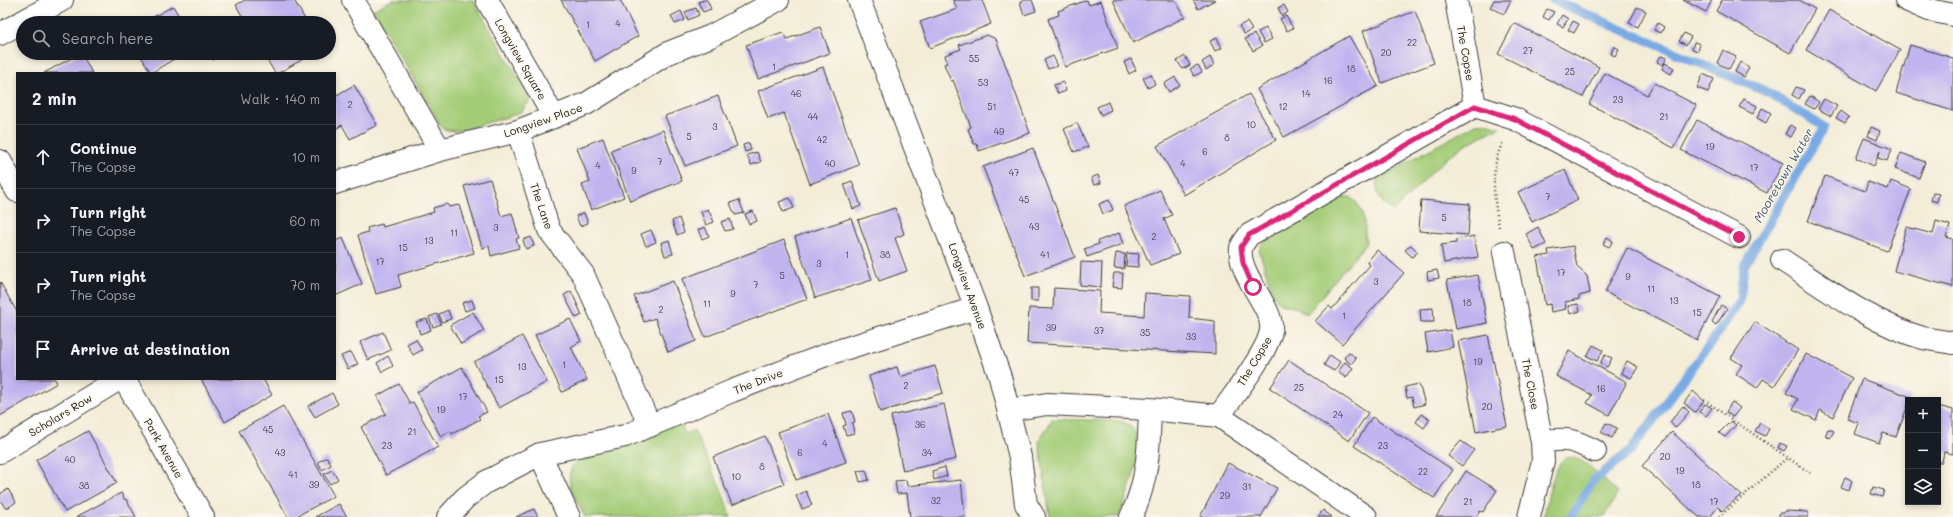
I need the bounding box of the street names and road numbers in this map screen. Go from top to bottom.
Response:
street label: Longview Square [492,16,550,102]
street label: The Copse [1454,24,1478,82]
street label: Longview Place [502,99,585,141]
street label: The Lane [527,181,557,231]
street label: Longview Avenue [945,241,991,331]
street label: The Copse [1233,333,1275,389]
street label: The Close [1519,357,1543,411]
street label: The Drive [731,365,785,397]
street label: Scholars Row [25,390,95,440]
street label: Park Avenue [141,415,187,481]

